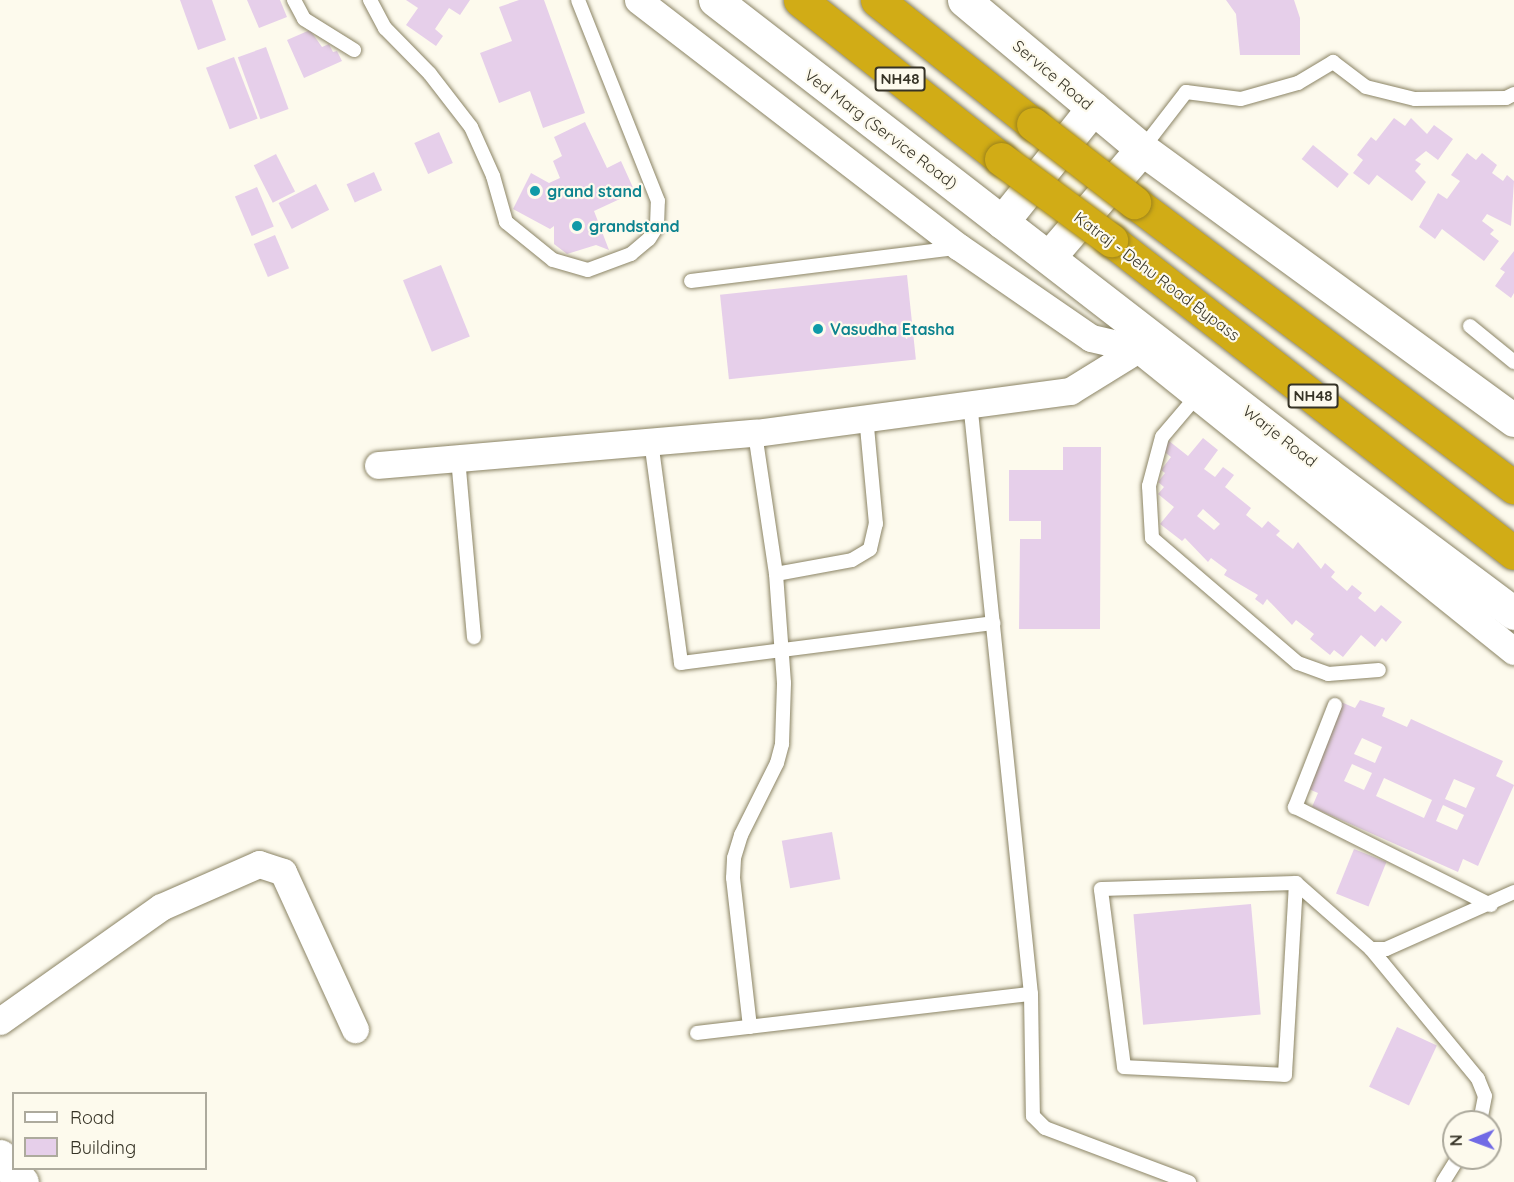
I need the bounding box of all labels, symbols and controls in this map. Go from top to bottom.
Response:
street label: Service Road [1009,36,1097,114]
street label: Ved Marg (Service Road) [801,65,961,193]
road number: NH48 [874,67,926,91]
place label: grand stand [547,181,642,201]
marker: grand stand [528,184,542,198]
street label: Katraj - Dehu Road Bypass [1071,208,1243,344]
place label: grandstand [589,216,679,236]
marker: grandstand [570,219,584,233]
place label: Vasudha Etasha [830,319,955,339]
marker: Vasudha Etasha [811,322,825,336]
road number: NH48 [1288,384,1338,408]
street label: Warje Road [1239,401,1321,471]
legend [12,1092,207,1170]
text: Road [70,1106,115,1129]
north arrow [1442,1110,1502,1170]
text: N [1446,1134,1466,1146]
text: Building [70,1136,136,1159]

